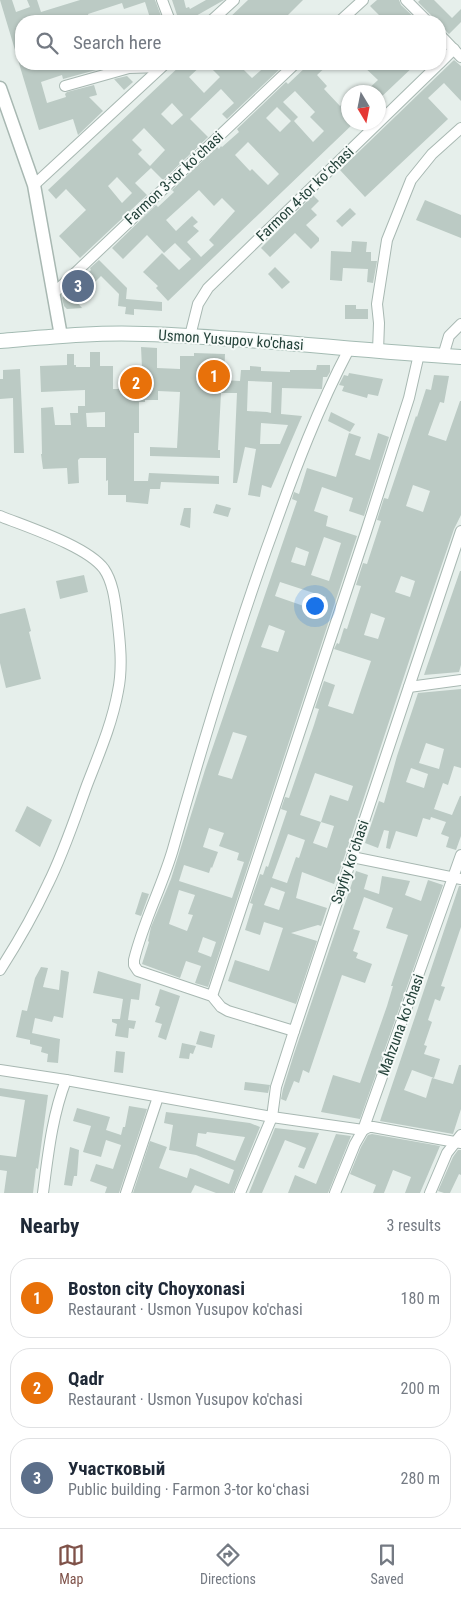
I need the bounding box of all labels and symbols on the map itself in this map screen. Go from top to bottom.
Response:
north arrow [341,85,386,130]
street label: Farmon 3-tor koʻchasi [121,128,227,228]
street label: Farmon 4-tor koʻchasi [253,143,357,245]
pin: 3 [62,267,94,305]
street label: Usmon Yusupov ko'chasi [158,326,304,354]
pin: 1 [198,357,230,395]
pin: 2 [120,364,152,402]
your location [302,593,328,619]
street label: Sayfiy koʻchasi [327,818,373,906]
street label: Mahzuna koʻchasi [374,972,428,1078]

